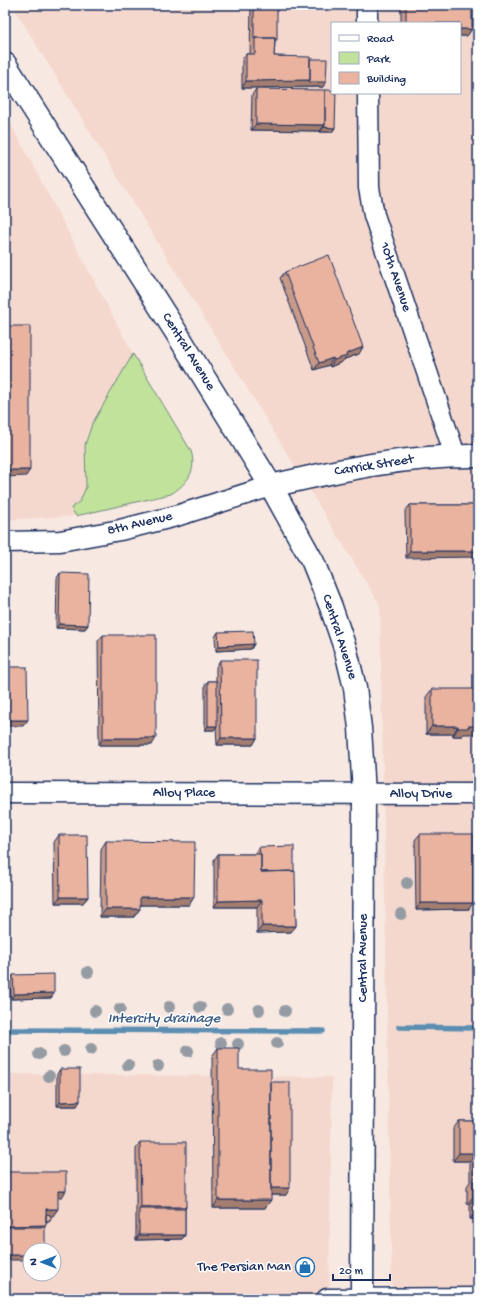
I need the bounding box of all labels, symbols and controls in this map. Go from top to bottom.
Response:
legend [331,22,461,94]
text: Road [367,33,394,47]
text: Park [366,53,392,67]
text: Building [366,73,406,87]
street label: 10th Avenue [375,239,415,315]
street label: Central Avenue [157,310,219,395]
street label: Carrick Street [333,451,416,481]
street label: 8th Avenue [106,508,175,540]
street label: Central Avenue [317,592,361,682]
street label: Alloy Place [153,785,216,802]
street label: Alloy Drive [390,786,453,803]
street label: Central Avenue [355,913,372,1002]
water label: Intercity drainage [108,1010,222,1028]
north arrow [22,1242,62,1282]
shop icon: The Persian Man [294,1256,316,1278]
scale bar [333,1256,390,1282]
text: N [28,1258,40,1266]
place label: The Persian Man [197,1259,291,1276]
text: 20 m [339,1265,364,1279]

